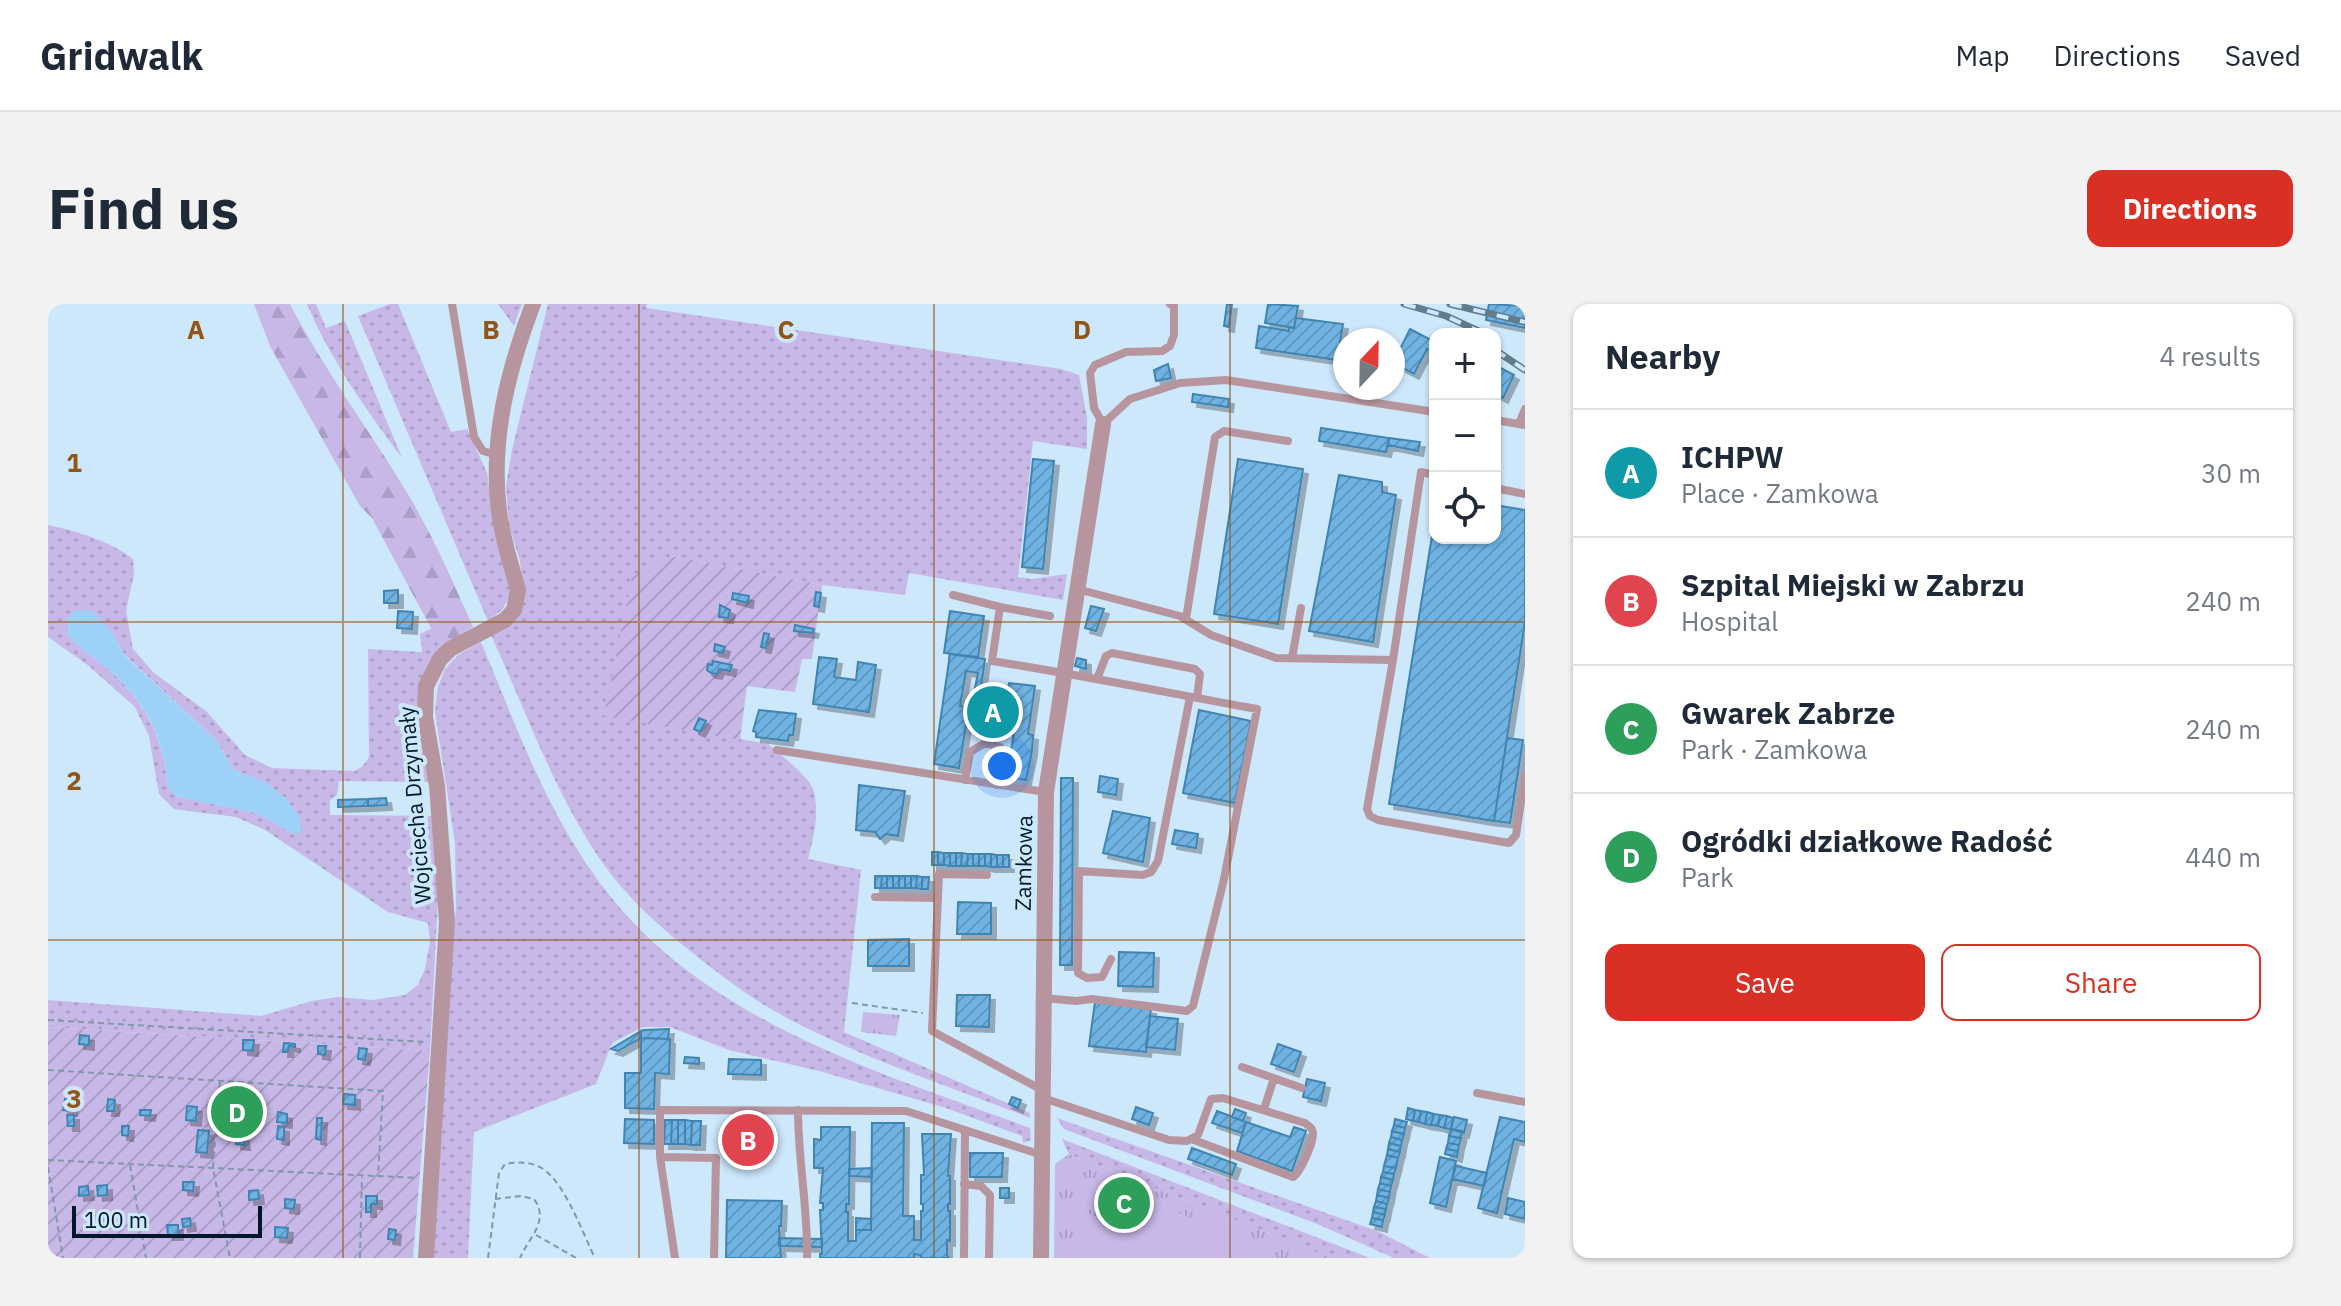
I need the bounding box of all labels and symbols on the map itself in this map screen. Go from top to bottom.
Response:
text: A [187,312,205,346]
text: B [482,312,500,346]
text: C [778,312,795,346]
text: D [1073,312,1091,346]
north arrow [1333,328,1405,400]
text: 1 [66,445,82,479]
pin: A [967,682,1019,742]
street label: Wojciecha Drzymały [391,705,437,905]
your location [982,746,1022,786]
text: 2 [66,763,82,797]
street label: Zamkowa [1008,815,1038,911]
text: 3 [66,1081,82,1115]
pin: D [211,1082,263,1142]
pin: B [722,1110,774,1170]
pin: C [1098,1173,1150,1233]
scale bar [72,1202,262,1238]

